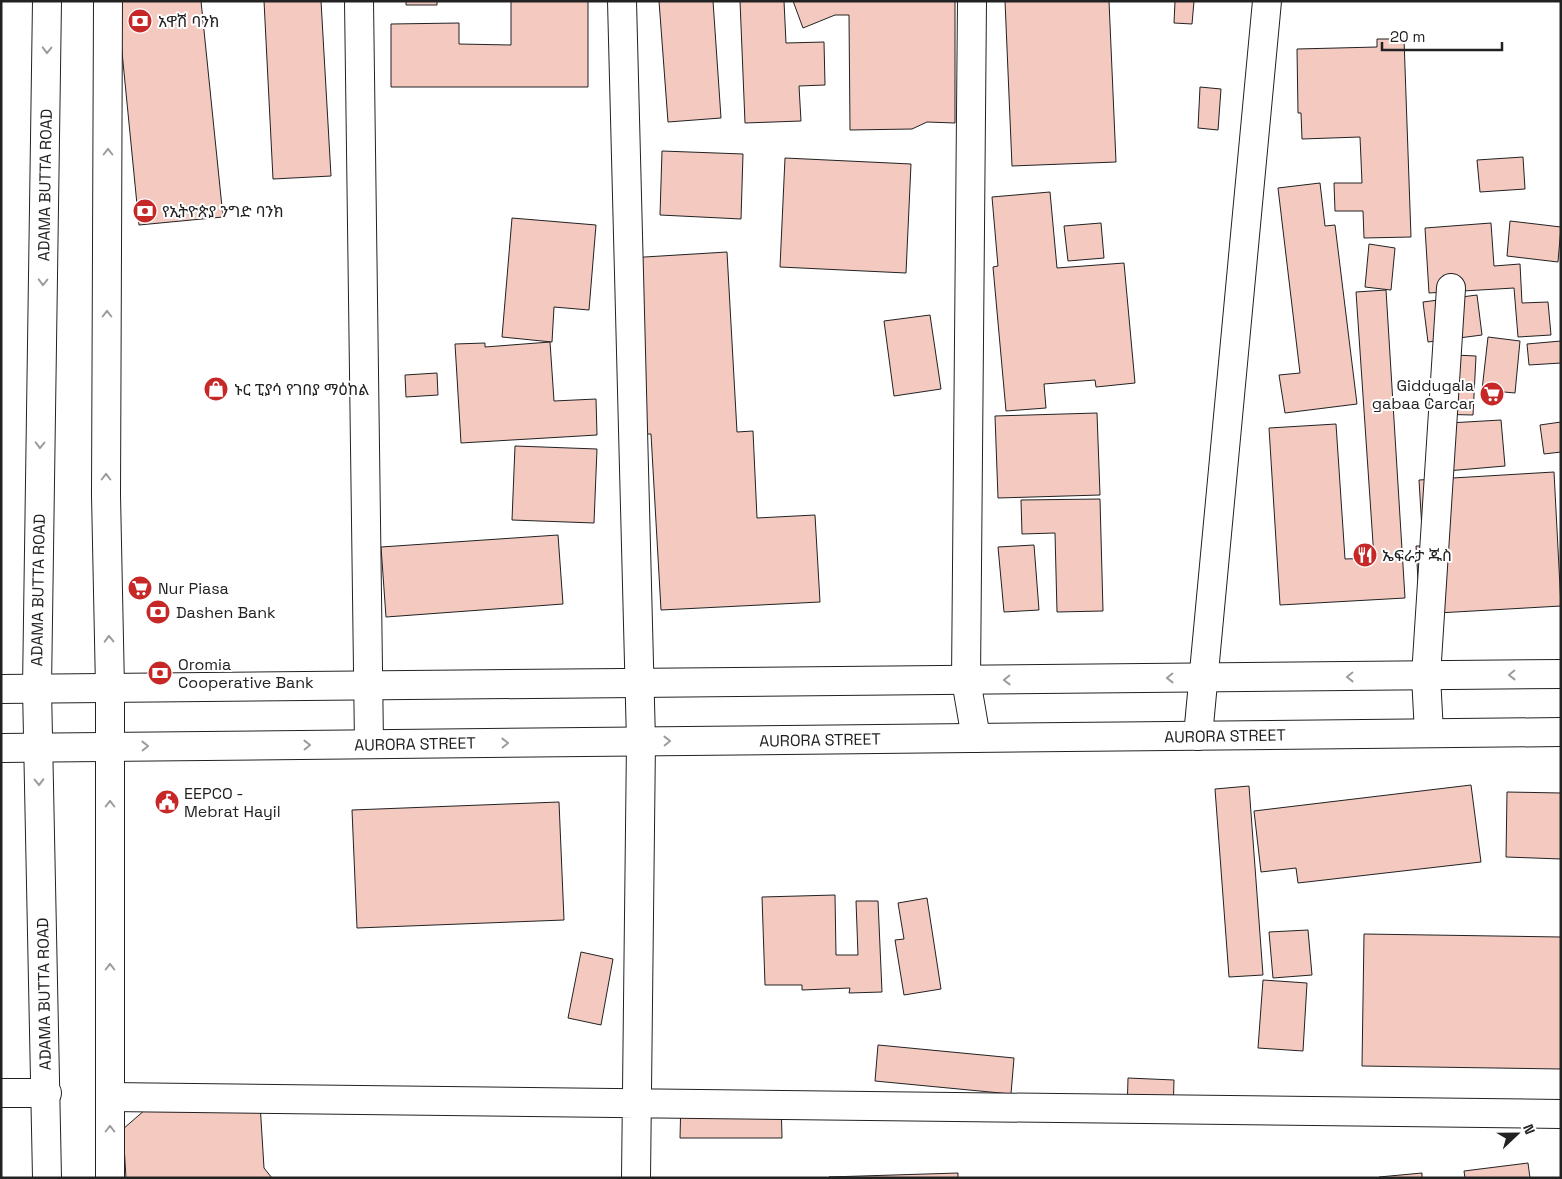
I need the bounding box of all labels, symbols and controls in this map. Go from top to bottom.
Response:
bank icon: አዋሽ ባንክ [127,8,153,34]
place label: አዋሽ ባንክ [158,11,219,32]
scale bar [1382,20,1502,52]
text: 20 m [1390,27,1425,46]
one-way arrow [42,46,52,54]
street label: ADAMA BUTTA ROAD [33,109,57,261]
one-way arrow [103,147,113,155]
bank icon: የኢትዮጵያ ንግድ ባንክ [132,198,158,224]
place label: የኢትዮጵያ ንግድ ባንክ [162,201,284,222]
one-way arrow [38,279,48,287]
one-way arrow [102,310,112,318]
place label: Giddugala gabaa Carcar [1372,375,1474,414]
shop icon: ኑር ፒያሳ የገበያ ማዕከል [203,376,229,402]
place label: ኑር ፒያሳ የገበያ ማዕከል [234,379,369,400]
supermarket icon: Giddugala gabaa Carcar [1479,381,1505,407]
one-way arrow [35,441,46,449]
one-way arrow [101,472,111,480]
street label: ADAMA BUTTA ROAD [26,514,50,666]
restaurant icon: ኤፍራታ ጁስ [1352,542,1378,568]
place label: ኤፍራታ ጁስ [1382,545,1452,566]
supermarket icon: Nur Piasa [127,575,153,601]
place label: Nur Piasa [158,578,229,599]
bank icon: Dashen Bank [145,599,171,625]
place label: Dashen Bank [176,602,276,623]
one-way arrow [104,635,114,642]
place label: Oromia Cooperative Bank [178,654,314,693]
bank icon: Oromia Cooperative Bank [147,660,173,686]
one-way arrow [1508,670,1516,680]
one-way arrow [1345,671,1353,682]
one-way arrow [1165,673,1173,683]
one-way arrow [1003,675,1010,685]
street label: AURORA STREET [1164,724,1286,748]
street label: AURORA STREET [759,728,881,752]
street label: AURORA STREET [354,732,476,756]
one-way arrow [664,736,672,746]
one-way arrow [502,738,509,748]
one-way arrow [304,740,312,750]
one-way arrow [141,741,149,752]
one-way arrow [34,779,44,787]
place label: EEPCO - Mebrat Hayil [184,783,281,822]
public building icon: EEPCO - Mebrat Hayil [154,789,180,815]
one-way arrow [105,800,115,808]
street label: ADAMA BUTTA ROAD [32,918,56,1070]
one-way arrow [105,962,115,970]
north arrow [1492,1109,1542,1159]
text: N [1519,1121,1539,1137]
one-way arrow [105,1125,115,1132]

